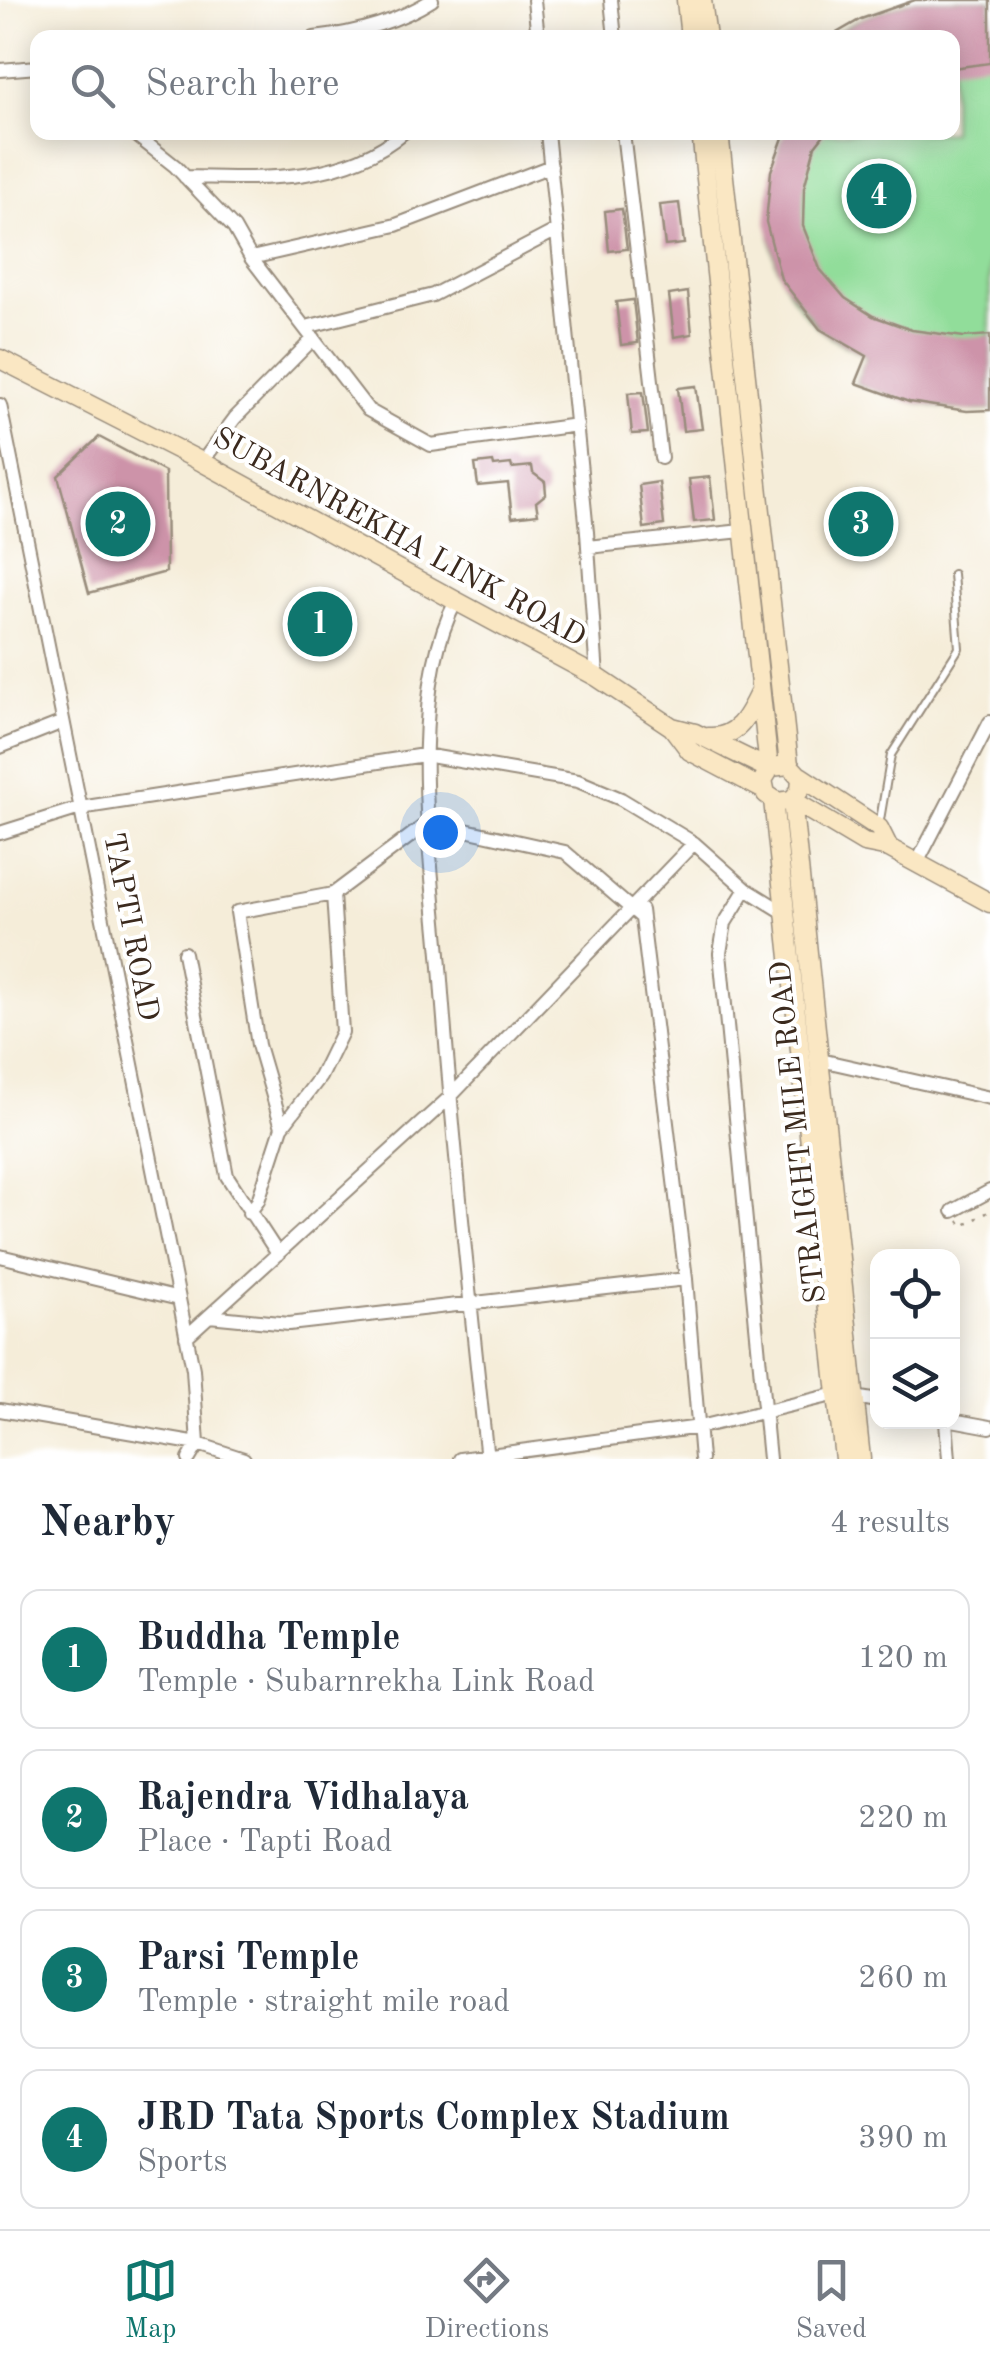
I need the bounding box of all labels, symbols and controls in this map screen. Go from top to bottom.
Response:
search box [30,30,960,140]
icon: search [65,58,120,113]
text: Search here [145,66,340,104]
pin: 4 [846,158,912,234]
street label: SUBARNREKHA LINK ROAD [208,423,590,653]
pin: 2 [86,486,150,562]
pin: 3 [828,486,894,562]
pin: 1 [288,586,352,662]
your location [415,807,466,858]
street label: TAPTI ROAD [97,830,163,1024]
street label: STRAIGHT MILE ROAD [766,959,832,1305]
map controls [870,1249,960,1429]
button: locate [870,1249,960,1339]
button: layers [870,1339,960,1429]
text: Nearby [40,1503,176,1545]
text: 4 results [830,1508,950,1540]
text: Buddha Temple [137,1620,400,1658]
text: 1 [65,1643,84,1675]
text: 120 m [858,1643,948,1675]
text: Temple · Subarnrekha Link Road [137,1667,595,1699]
text: Rajendra Vidhalaya [137,1780,469,1818]
text: 2 [65,1803,84,1835]
text: 220 m [858,1803,948,1835]
text: Place · Tapti Road [137,1827,392,1859]
text: Parsi Temple [137,1940,359,1978]
text: 3 [65,1963,84,1995]
text: 260 m [858,1963,948,1995]
text: Temple · straight mile road [137,1987,510,2019]
text: JRD Tata Sports Complex Stadium [137,2100,730,2138]
text: 4 [65,2123,84,2155]
text: 390 m [858,2123,948,2155]
text: Sports [137,2147,228,2179]
tab: Map [123,2253,178,2348]
tab: Directions [425,2253,549,2348]
tab: Saved [795,2253,867,2348]

